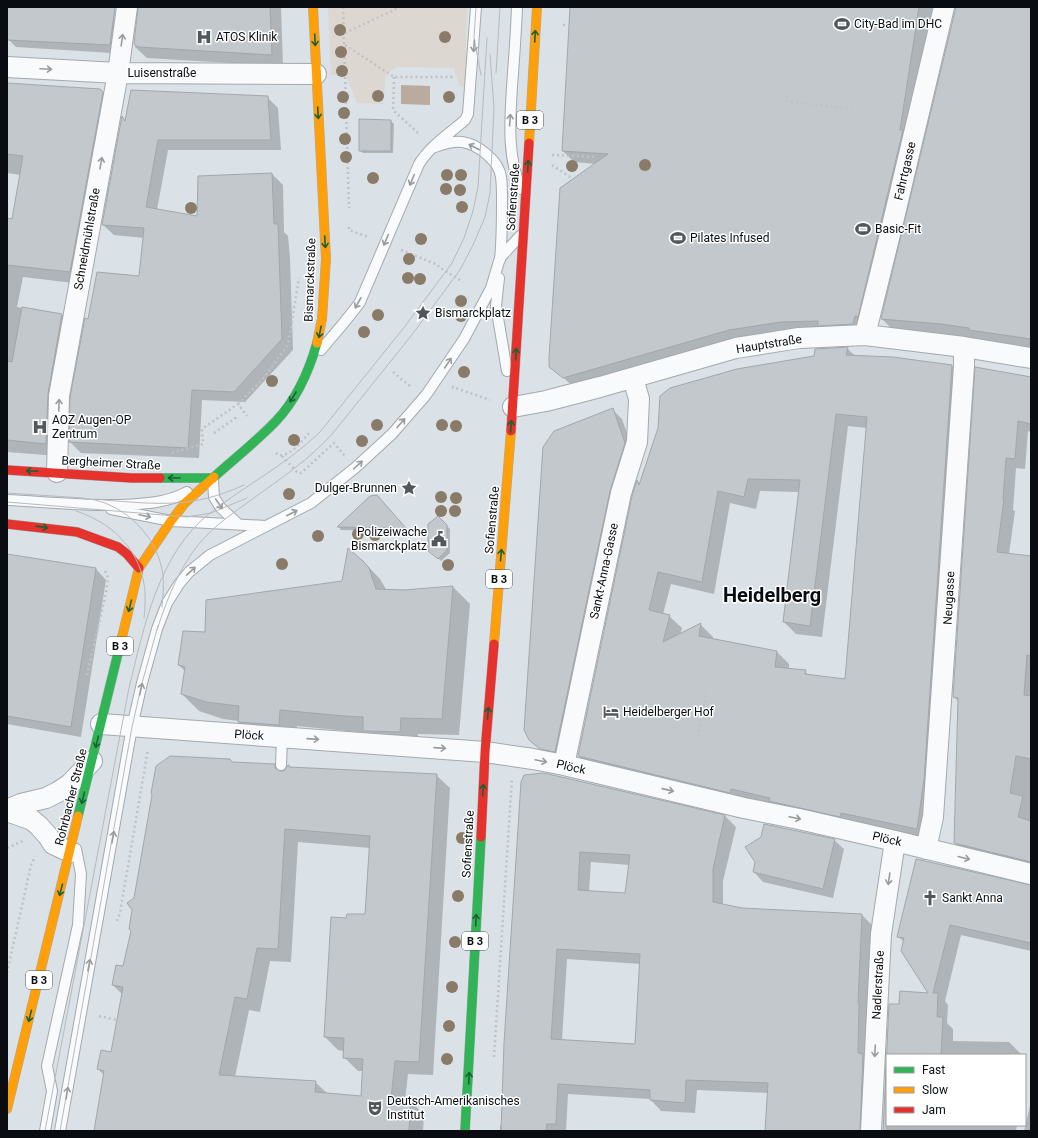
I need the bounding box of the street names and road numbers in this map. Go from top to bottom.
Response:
street label: Luisenstraße [128,66,196,80]
road number: B 3 [517,111,543,129]
street label: Fahrtgasse [891,140,919,202]
street label: Sofienstraße [504,163,522,231]
street label: Schneidmühlstraße [71,187,103,291]
street label: Bismarckstraße [302,238,318,322]
street label: Hauptstraße [735,332,803,356]
street label: Bergheimer Straße [61,453,161,473]
street label: Sofienstraße [482,486,502,554]
street label: Sankt-Anna-Gasse [587,522,621,620]
road number: B 3 [486,570,512,588]
street label: Neugasse [941,571,957,625]
road number: B 3 [107,637,133,655]
street label: Plöck [234,727,265,743]
street label: Rohrbacher Straße [52,747,90,847]
street label: Plöck [555,757,588,777]
street label: Sofienstraße [459,810,477,878]
street label: Plöck [871,829,904,849]
road number: B 3 [462,932,488,950]
street label: Nadlerstraße [869,950,887,1020]
road number: B 3 [26,971,52,989]

